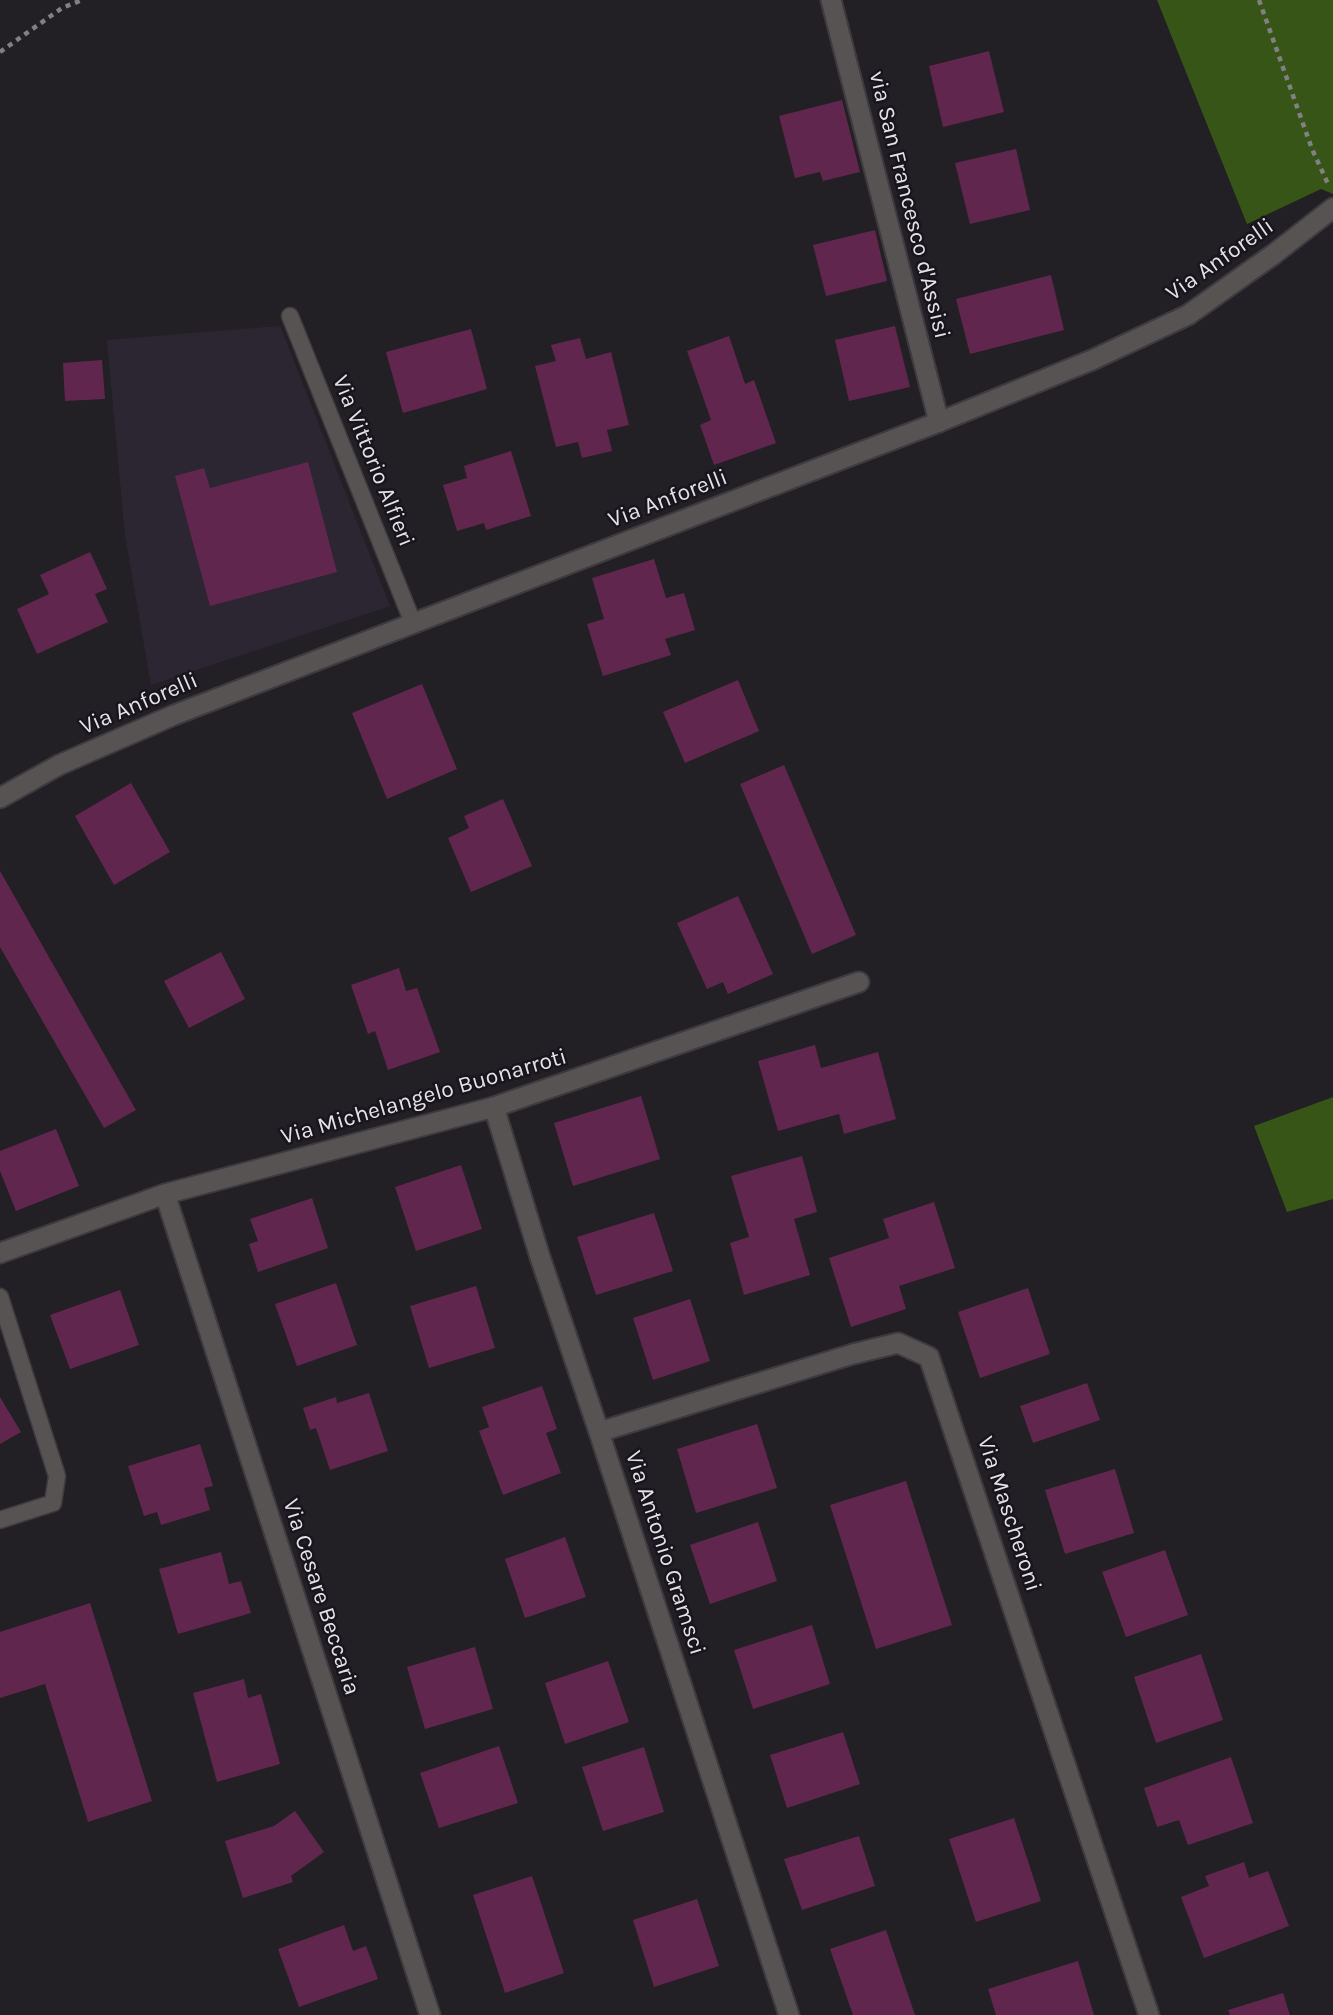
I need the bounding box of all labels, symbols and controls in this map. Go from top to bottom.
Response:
street label: via San Francesco d'Assisi [862,68,956,342]
street label: Via Anforelli [1161,213,1279,307]
street label: Via Vittorio Alfieri [326,371,420,551]
street label: Via Anforelli [605,464,731,534]
street label: Via Anforelli [76,667,202,741]
street label: Via Michelangelo Buonarroti [278,1043,570,1151]
street label: Via Mascheroni [971,1433,1047,1595]
street label: Via Antonio Gramsci [619,1447,711,1659]
street label: Via Cesare Beccaria [276,1495,366,1699]

